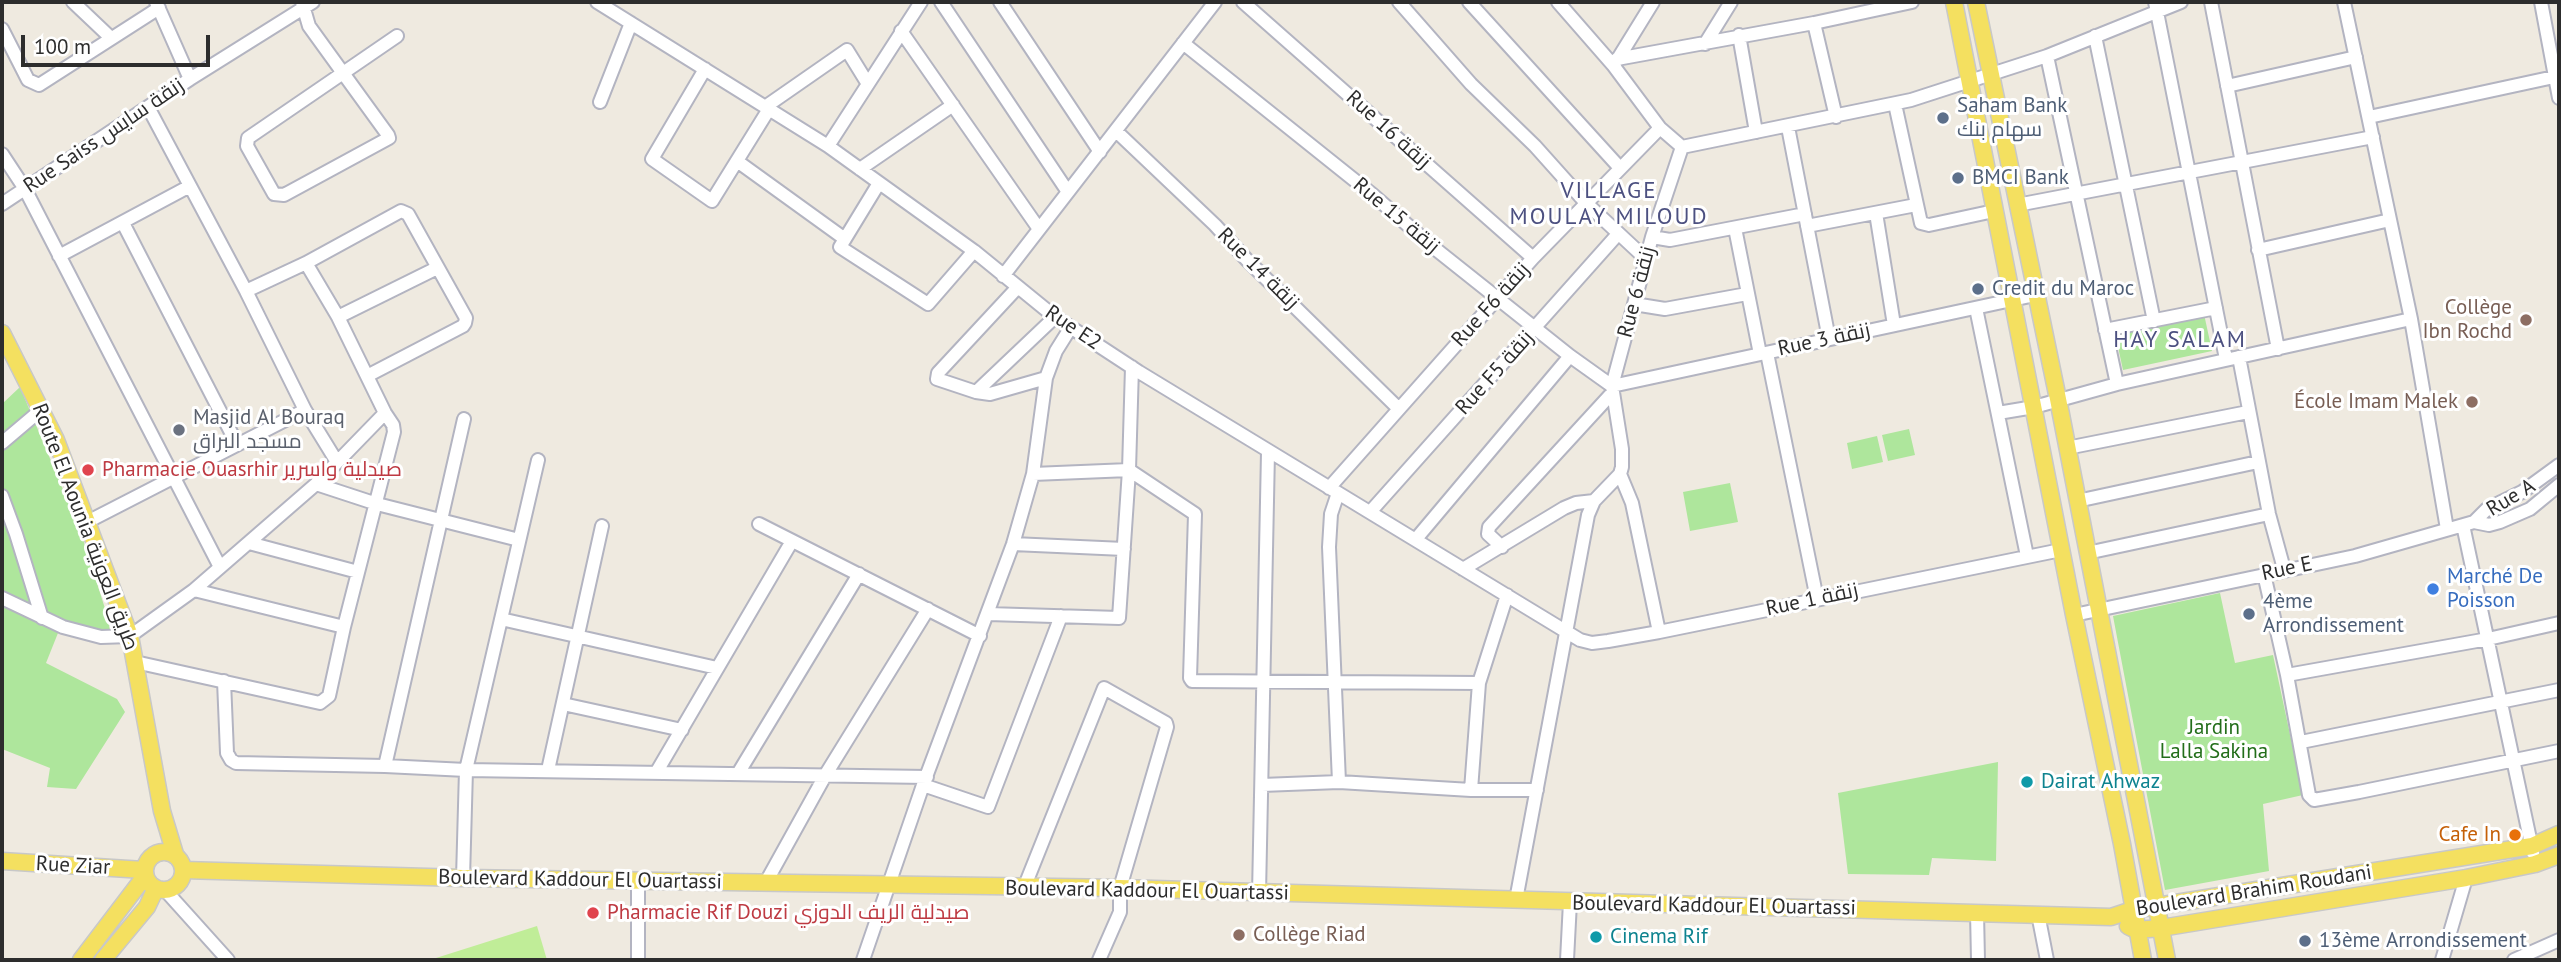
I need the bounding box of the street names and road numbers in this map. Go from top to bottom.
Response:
street label: Rue Saiss زنقة سايس [19,73,189,199]
street label: Rue 16 زنقة [1341,85,1435,175]
street label: Rue 15 زنقة [1348,173,1444,259]
street label: Rue 14 زنقة [1212,223,1304,315]
street label: Rue 6 زنقة [1613,244,1661,340]
street label: Rue F6 زنقة [1447,258,1535,352]
street label: Rue E2 [1040,300,1106,356]
street label: Rue 3 زنقة [1776,318,1872,362]
street label: Rue F5 زنقة [1451,326,1539,420]
street label: Route El Aounia طريق العونية [26,400,144,654]
street label: Rue A [2482,474,2540,522]
street label: Rue E [2259,551,2315,587]
street label: Rue 1 زنقة [1764,578,1860,622]
street label: Rue Ziar [35,851,111,881]
street label: Boulevard Brahim Roudani [2134,860,2374,922]
street label: Boulevard Kaddour El Ouartassi [438,865,722,895]
street label: Boulevard Kaddour El Ouartassi [1005,876,1289,906]
street label: Boulevard Kaddour El Ouartassi [1572,891,1856,921]

